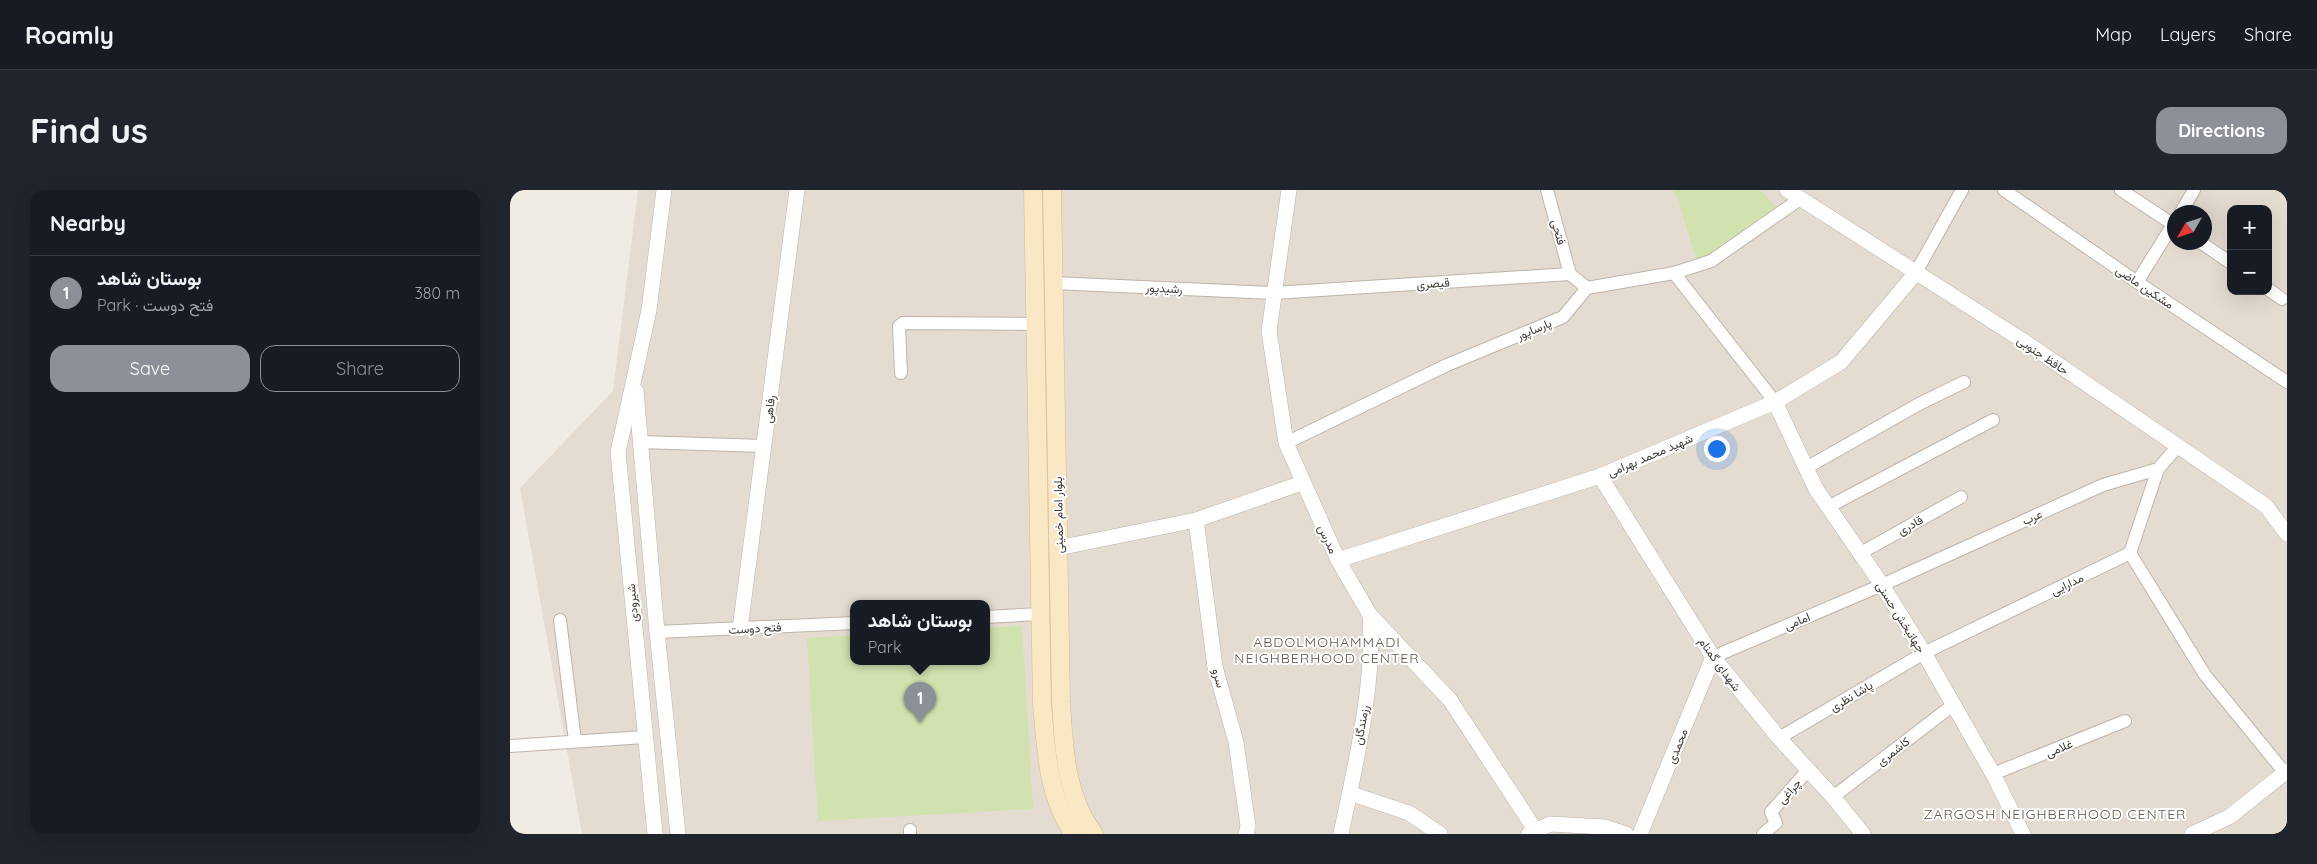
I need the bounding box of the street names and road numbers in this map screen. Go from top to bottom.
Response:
street label: فتحی [1547,218,1570,247]
street label: مشکین ماضی [2113,262,2177,313]
street label: قیصری [1416,274,1450,293]
street label: رشیدپور [1144,279,1183,297]
street label: پارساپور [1513,315,1554,344]
street label: حافظ جنوبی [2014,332,2072,379]
street label: رفاهی [760,394,779,424]
street label: شهید محمد بهرامی [1605,430,1695,481]
street label: بلوار امام خمینی [1050,477,1067,553]
street label: عرب [2020,506,2045,529]
street label: قادری [1895,512,1926,539]
street label: مدرس [1314,522,1341,556]
street label: مدارایی [2048,570,2086,599]
street label: جهانبخش حسنی [1872,579,1929,656]
street label: شیرودی [623,583,642,623]
street label: امامی [1782,609,1813,634]
street label: فتح دوست [728,619,782,639]
street label: شهدای گمنام [1695,634,1745,694]
street label: سرو [1208,667,1229,689]
street label: پاشا نظری [1827,677,1876,715]
street label: رزمندگان [1350,704,1373,746]
street label: محمدی [1663,726,1692,766]
street label: کاشمری [1873,733,1913,769]
street label: غلامی [2043,736,2075,761]
street label: چراغی [1774,775,1805,807]

